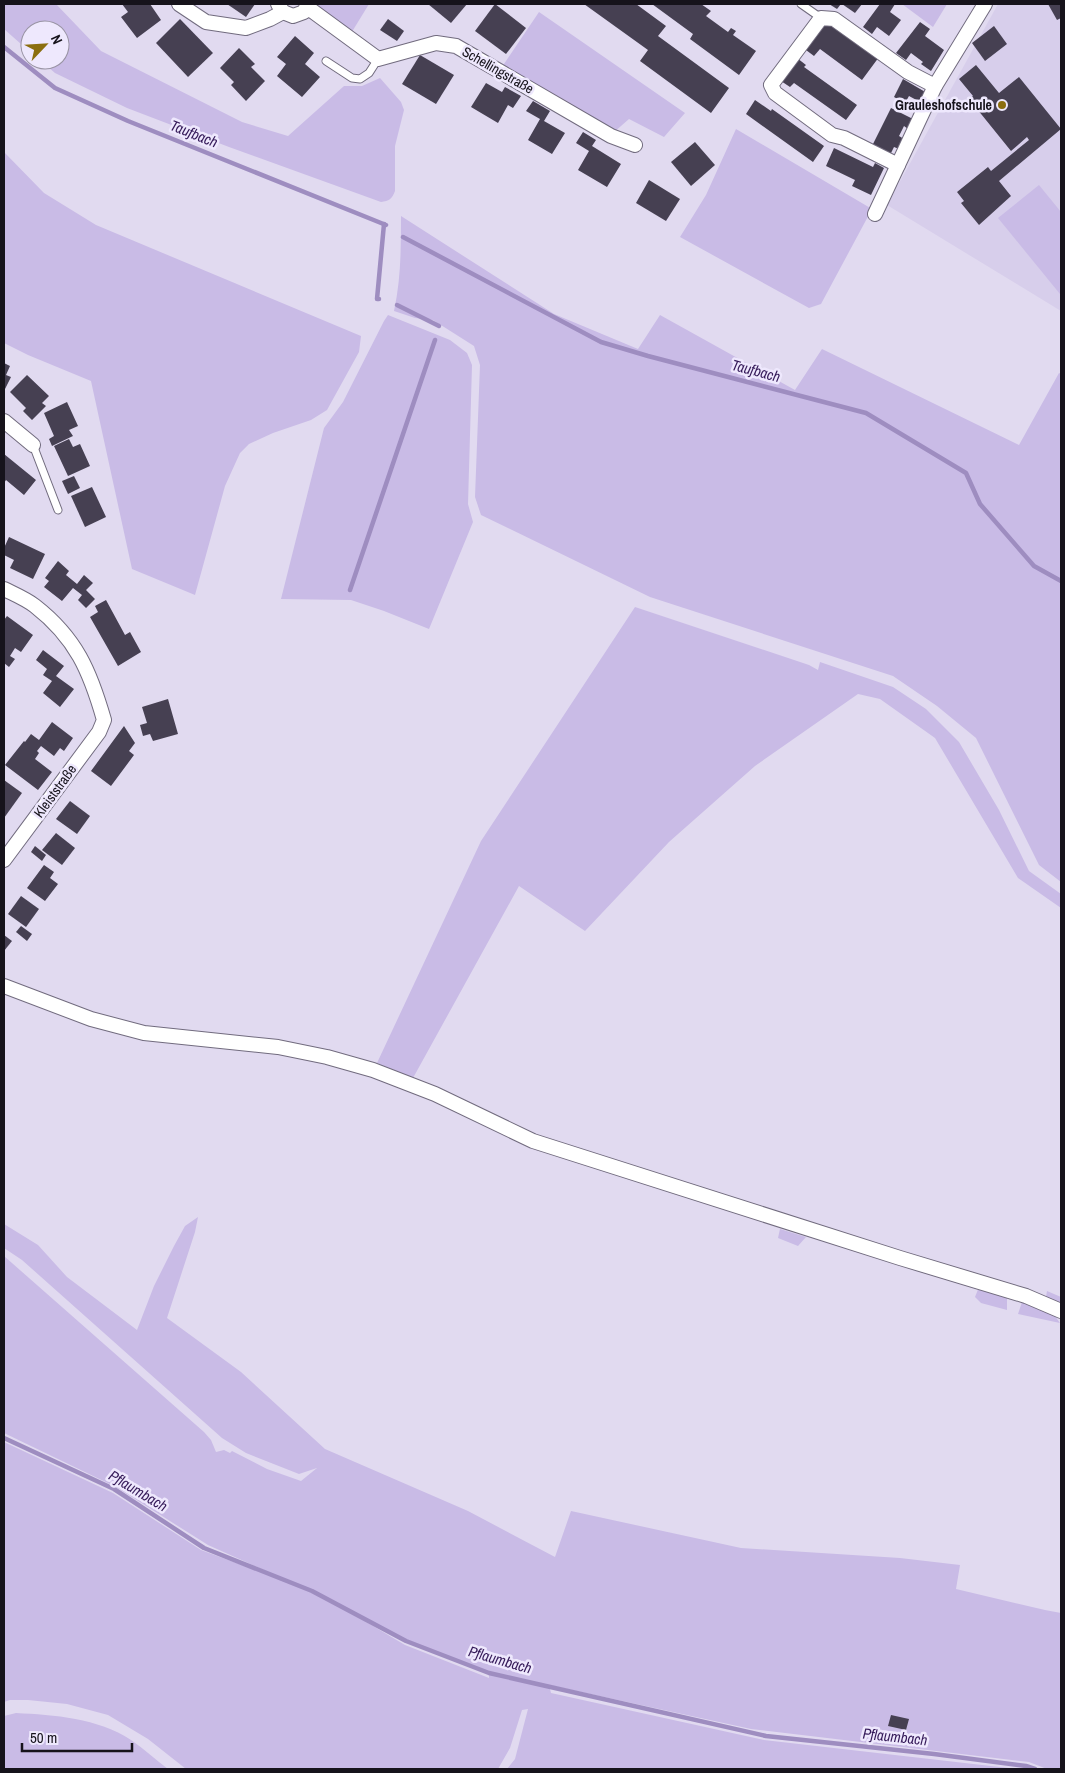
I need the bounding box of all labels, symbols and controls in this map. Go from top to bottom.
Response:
north arrow [20,20,70,70]
text: N [47,32,67,47]
street label: Schellingstraße [459,42,537,98]
place label: Grauleshofschule [895,96,992,114]
marker: Grauleshofschule [996,99,1008,111]
water label: Taufbach [167,115,221,153]
water label: Taufbach [729,354,783,387]
street label: Kleiststraße [30,761,80,821]
water label: Pflaumbach [105,1465,172,1516]
water label: Pflaumbach [466,1640,534,1679]
scale bar [22,1720,132,1752]
water label: Pflaumbach [862,1723,929,1750]
text: 50 m [30,1727,57,1748]

